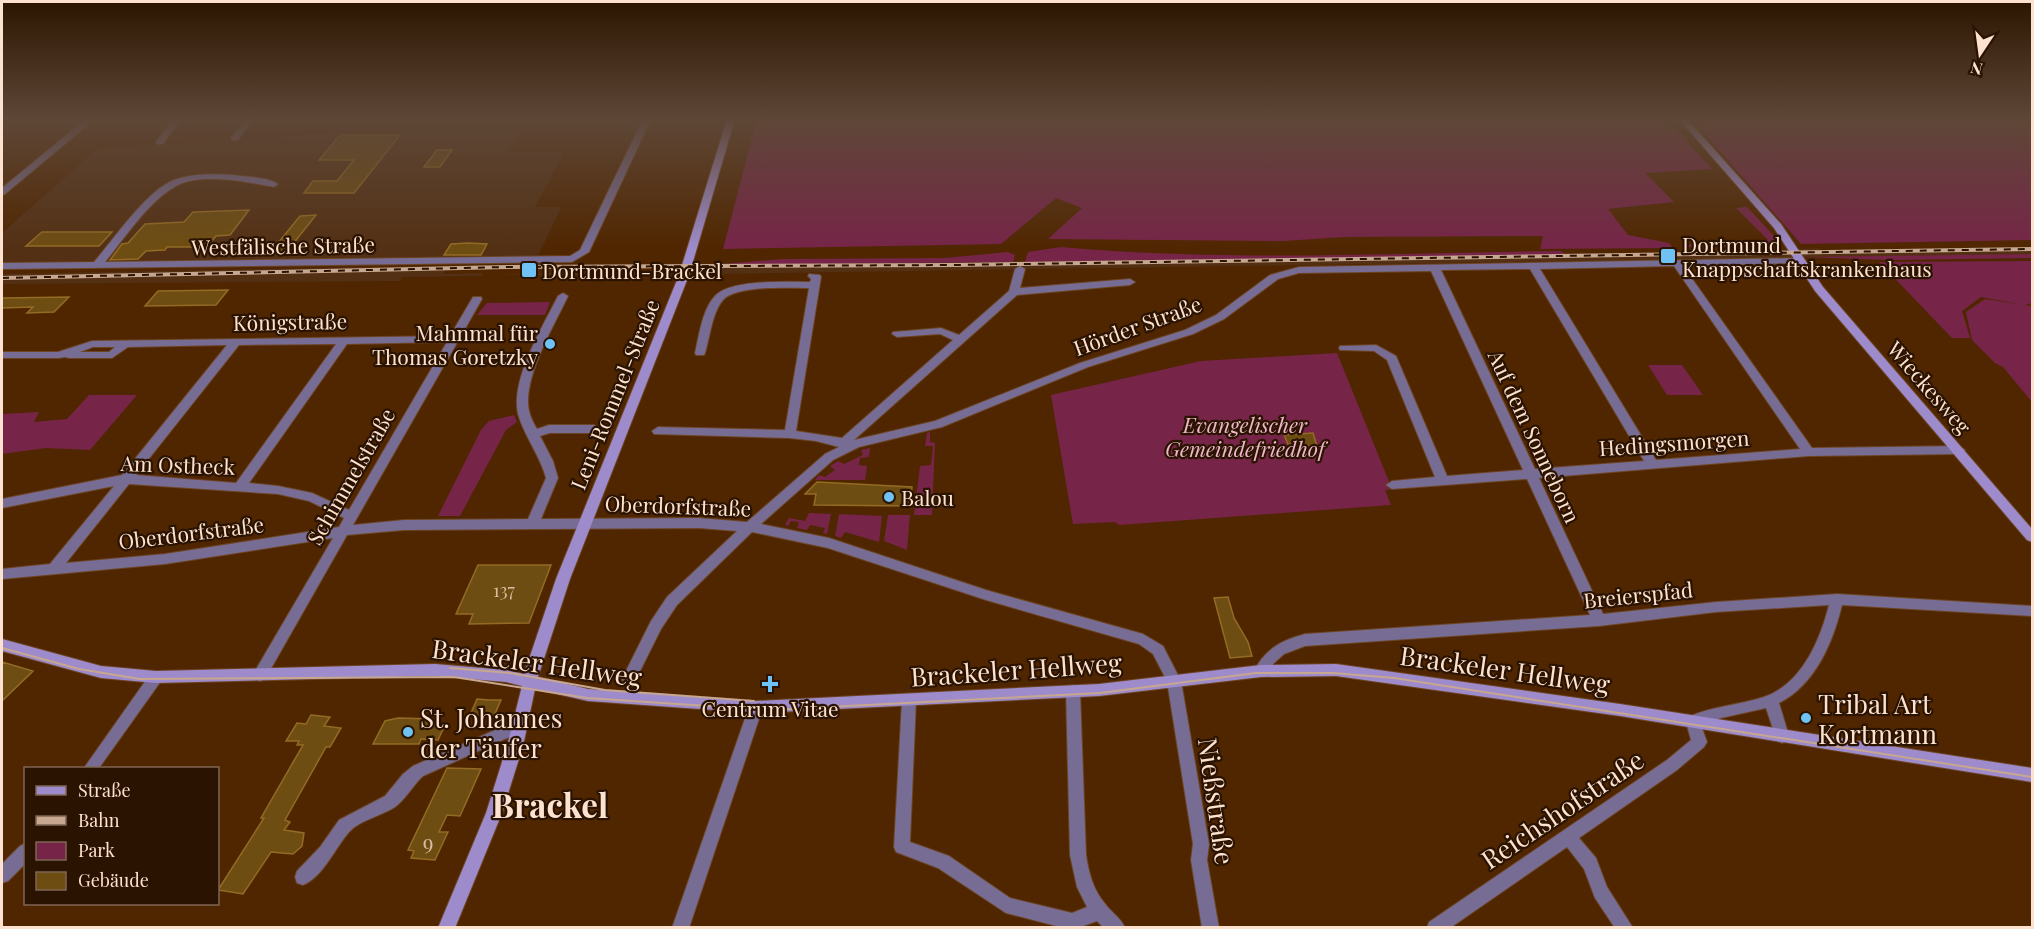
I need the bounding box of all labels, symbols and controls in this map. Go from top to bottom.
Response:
north arrow [1950,24,2010,84]
text: N [1968,57,1985,81]
street label: Westfälische Straße [190,229,375,261]
place label: Dortmund Knappschaftskrankenhaus [1682,230,1932,282]
marker: Dortmund Knappschaftskrankenhaus [1659,247,1677,265]
place label: Dortmund-Brackel [542,256,722,284]
marker: Dortmund-Brackel [520,261,538,279]
street label: Hörder Straße [1069,289,1205,361]
street label: Leni-Rommel-Straße [563,295,665,493]
street label: Königstraße [233,306,347,336]
place label: Mahnmal für Thomas Goretzky [372,318,539,370]
street label: Wieckesweg [1881,334,1978,439]
marker: Mahnmal für Thomas Goretzky [543,337,557,351]
street label: Auf dem Sonneborn [1482,344,1587,527]
street label: Schimmelstraße [300,403,400,549]
park label: Evangelischer Gemeindefriedhof [1165,410,1329,462]
street label: Hedingsmorgen [1598,423,1751,461]
street label: Am Ostheck [119,448,236,480]
place label: Balou [901,483,954,511]
street label: Oberdorfstraße [604,488,752,522]
marker: Balou [882,490,896,504]
street label: Oberdorfstraße [117,509,265,555]
street label: Breierspfad [1582,574,1694,614]
house number: 137 [493,578,516,602]
street label: Brackeler Hellweg [430,630,645,694]
street label: Brackeler Hellweg [1398,637,1613,701]
street label: Brackeler Hellweg [909,644,1123,694]
marker: Centrum Vitae [761,675,779,693]
place label: Tribal Art Kortmann [1818,686,1938,751]
place label: Centrum Vitae [701,694,839,722]
place label: St. Johannes der Täufer [420,700,562,765]
marker: Tribal Art Kortmann [1799,711,1813,725]
marker: St. Johannes der Täufer [401,725,415,739]
street label: Nießstraße [1191,735,1243,867]
street label: Reichshofstraße [1474,742,1650,876]
legend [24,767,219,905]
text: Straße [78,778,131,802]
district label: Brackel [492,782,608,826]
text: Bahn [78,808,120,832]
house number: 9 [423,827,433,855]
text: Park [78,838,115,862]
text: Gebäude [78,868,149,892]

